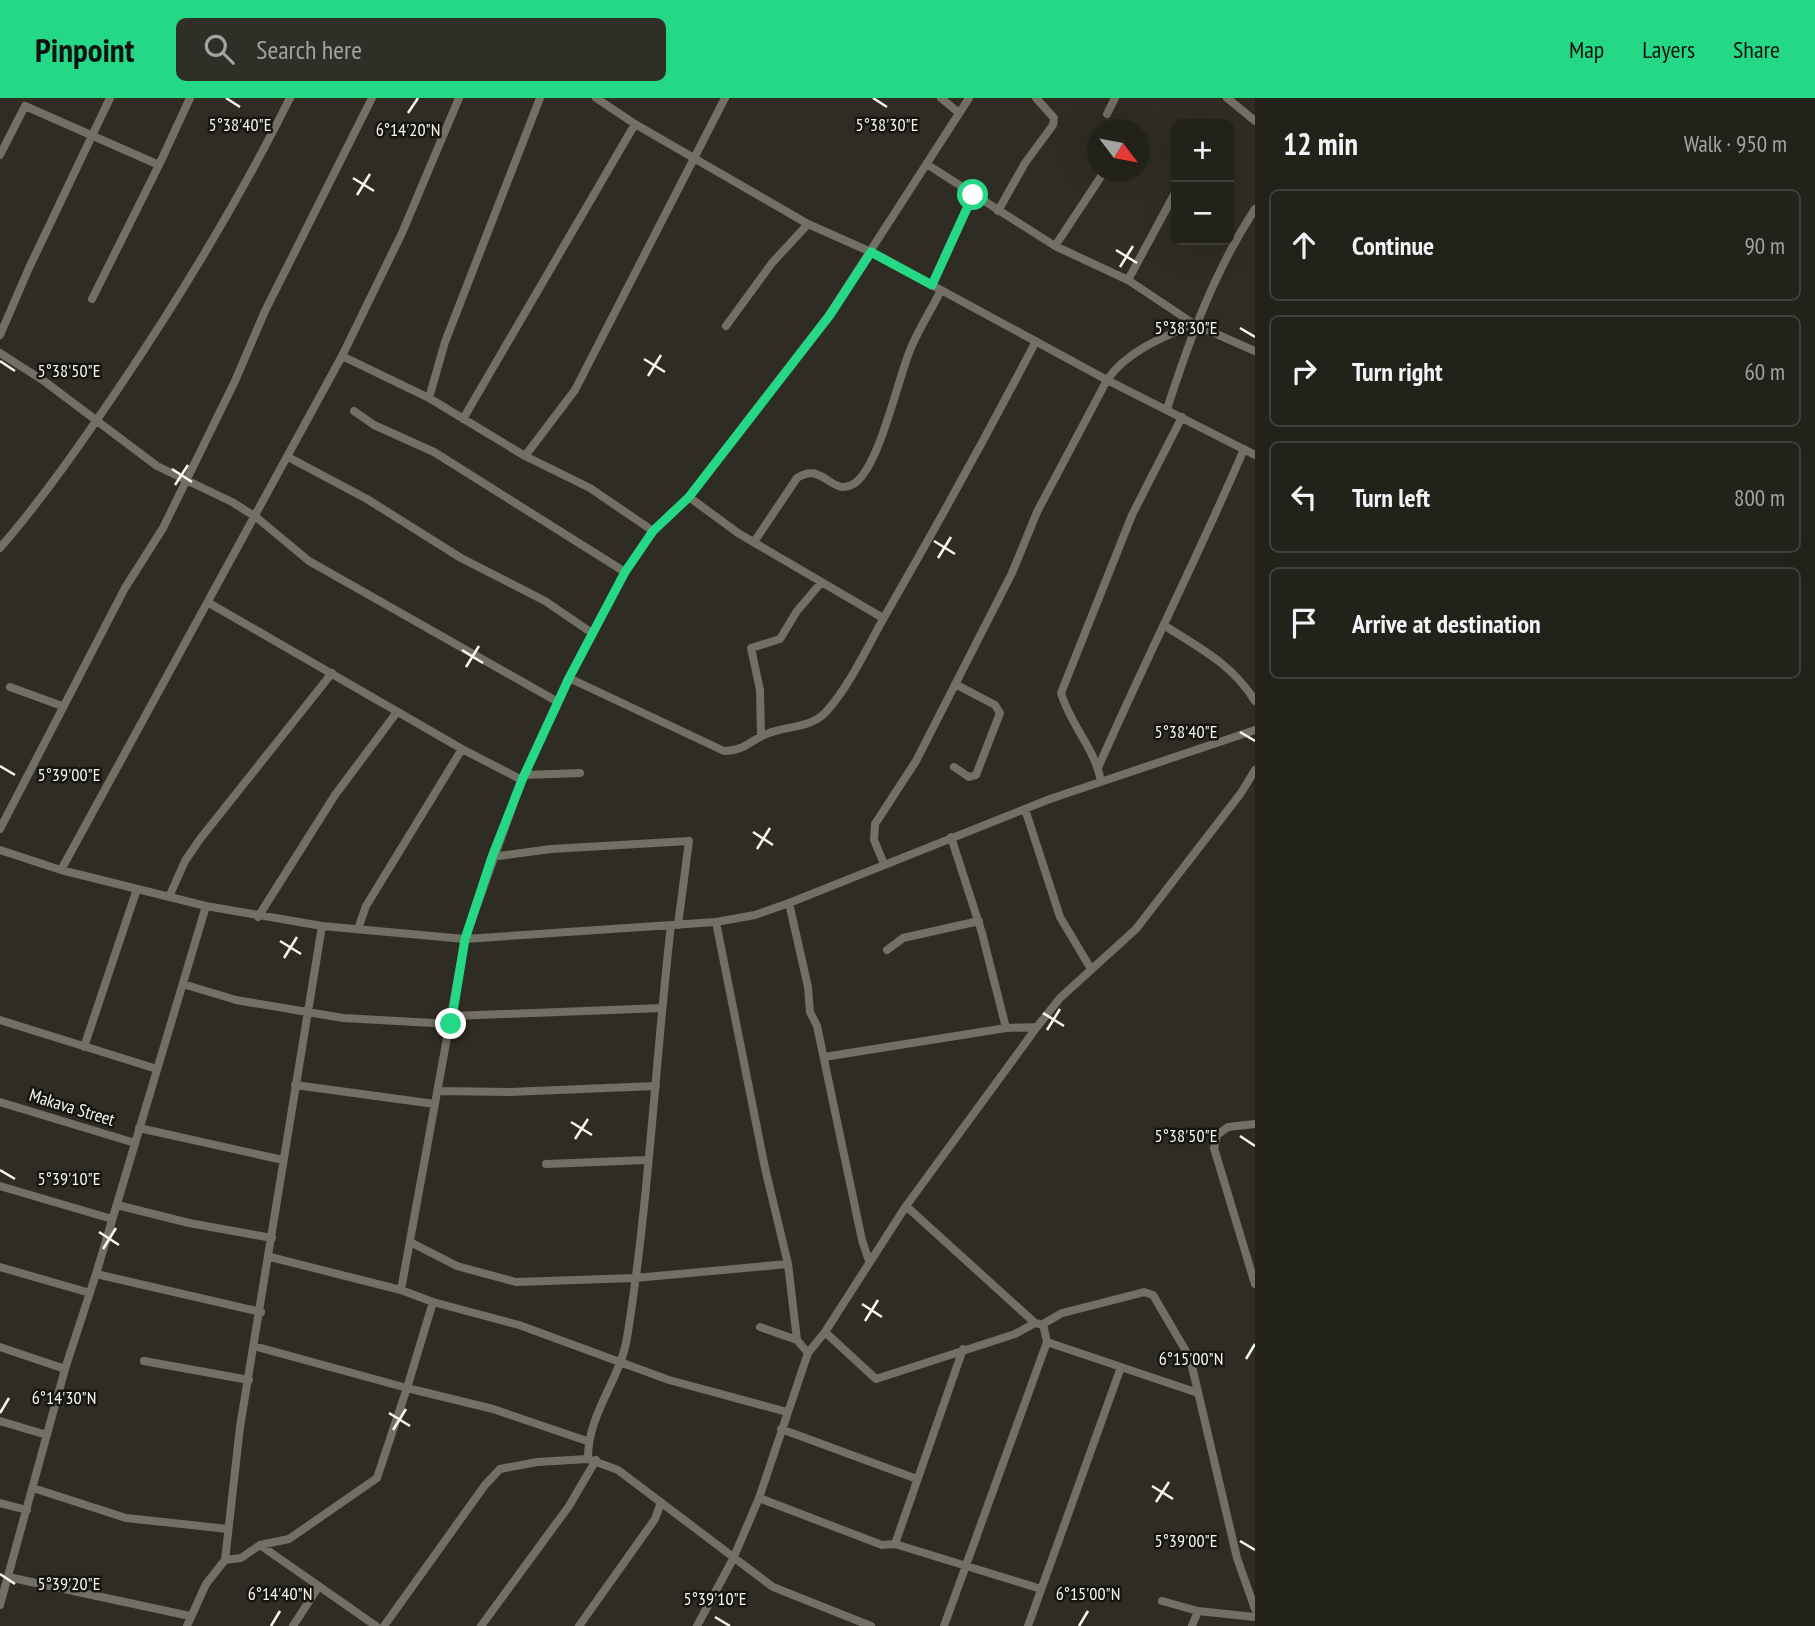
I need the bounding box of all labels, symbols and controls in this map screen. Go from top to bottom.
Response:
search box [176,18,666,81]
text: Pinpoint [35,28,134,71]
icon: search [200,30,238,68]
text: Search here [256,33,362,66]
text: Map [1569,34,1604,65]
text: Layers [1642,34,1695,65]
text: Share [1733,34,1780,65]
text: 5°38'40"E [209,113,271,136]
text: 5°38'30"E [856,113,918,136]
text: 6°14'20"N [376,118,440,141]
north arrow [1087,119,1150,182]
map controls [1171,119,1234,245]
button: + [1171,119,1234,182]
text: 12 min [1283,124,1358,163]
text: Walk · 950 m [1684,129,1787,158]
route start [957,179,988,210]
button: − [1171,182,1234,245]
icon: ahead [1285,226,1323,264]
text: Continue [1352,229,1434,262]
text: 90 m [1744,231,1785,260]
text: 5°38'30"E [1155,316,1217,339]
icon: right [1285,352,1323,390]
text: Turn right [1352,355,1443,388]
text: 60 m [1744,357,1785,386]
text: 5°38'50"E [38,359,100,382]
icon: left [1285,478,1323,516]
text: Turn left [1352,481,1430,514]
text: 800 m [1734,483,1785,512]
icon: arrive [1285,604,1323,642]
text: Arrive at destination [1352,607,1541,640]
text: 5°38'40"E [1155,720,1217,743]
text: 5°39'00"E [38,763,100,786]
route end [435,1008,466,1039]
street label: Makava Street [27,1083,118,1131]
text: 5°38'50"E [1155,1124,1217,1147]
text: 5°39'10"E [38,1167,100,1190]
text: 6°15'00"N [1159,1347,1223,1370]
text: 6°14'30"N [32,1386,96,1409]
text: 5°39'00"E [1155,1529,1217,1552]
text: 5°39'20"E [38,1572,100,1595]
text: 6°14'40"N [248,1582,312,1605]
text: 6°15'00"N [1056,1582,1120,1605]
text: 5°39'10"E [684,1587,746,1610]

